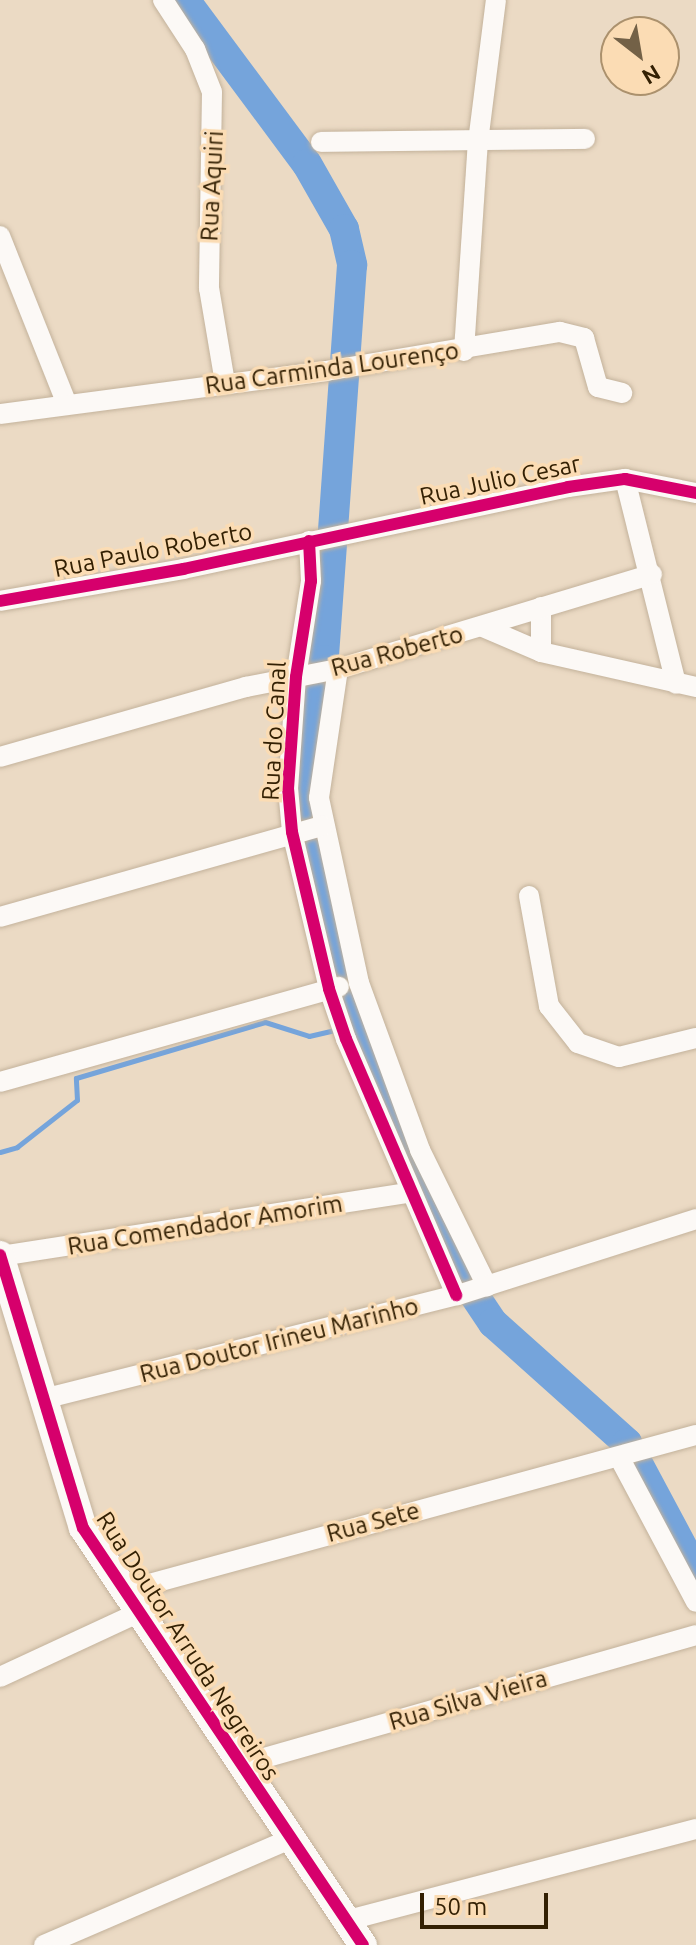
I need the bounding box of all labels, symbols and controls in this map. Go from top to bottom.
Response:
north arrow [600,16,680,96]
text: N [638,60,665,90]
street label: Rua Aquiri [195,130,229,242]
street label: Rua Carminda Lourenço [203,336,461,400]
street label: Rua Julio Cesar [417,449,583,511]
street label: Rua Paulo Roberto [51,517,255,583]
street label: Rua Roberto [328,620,466,682]
street label: Rua do Canal [256,661,292,801]
street label: Rua Comendador Amorim [65,1189,345,1261]
street label: Rua Doutor Irineu Marinho [137,1291,421,1389]
street label: Rua Sete [323,1496,423,1548]
street label: Rua Doutor Arruda Negreiros [90,1506,286,1786]
street label: Rua Silva Vieira [386,1664,550,1736]
scale bar [424,1877,552,1927]
text: 50 m [434,1893,487,1920]

